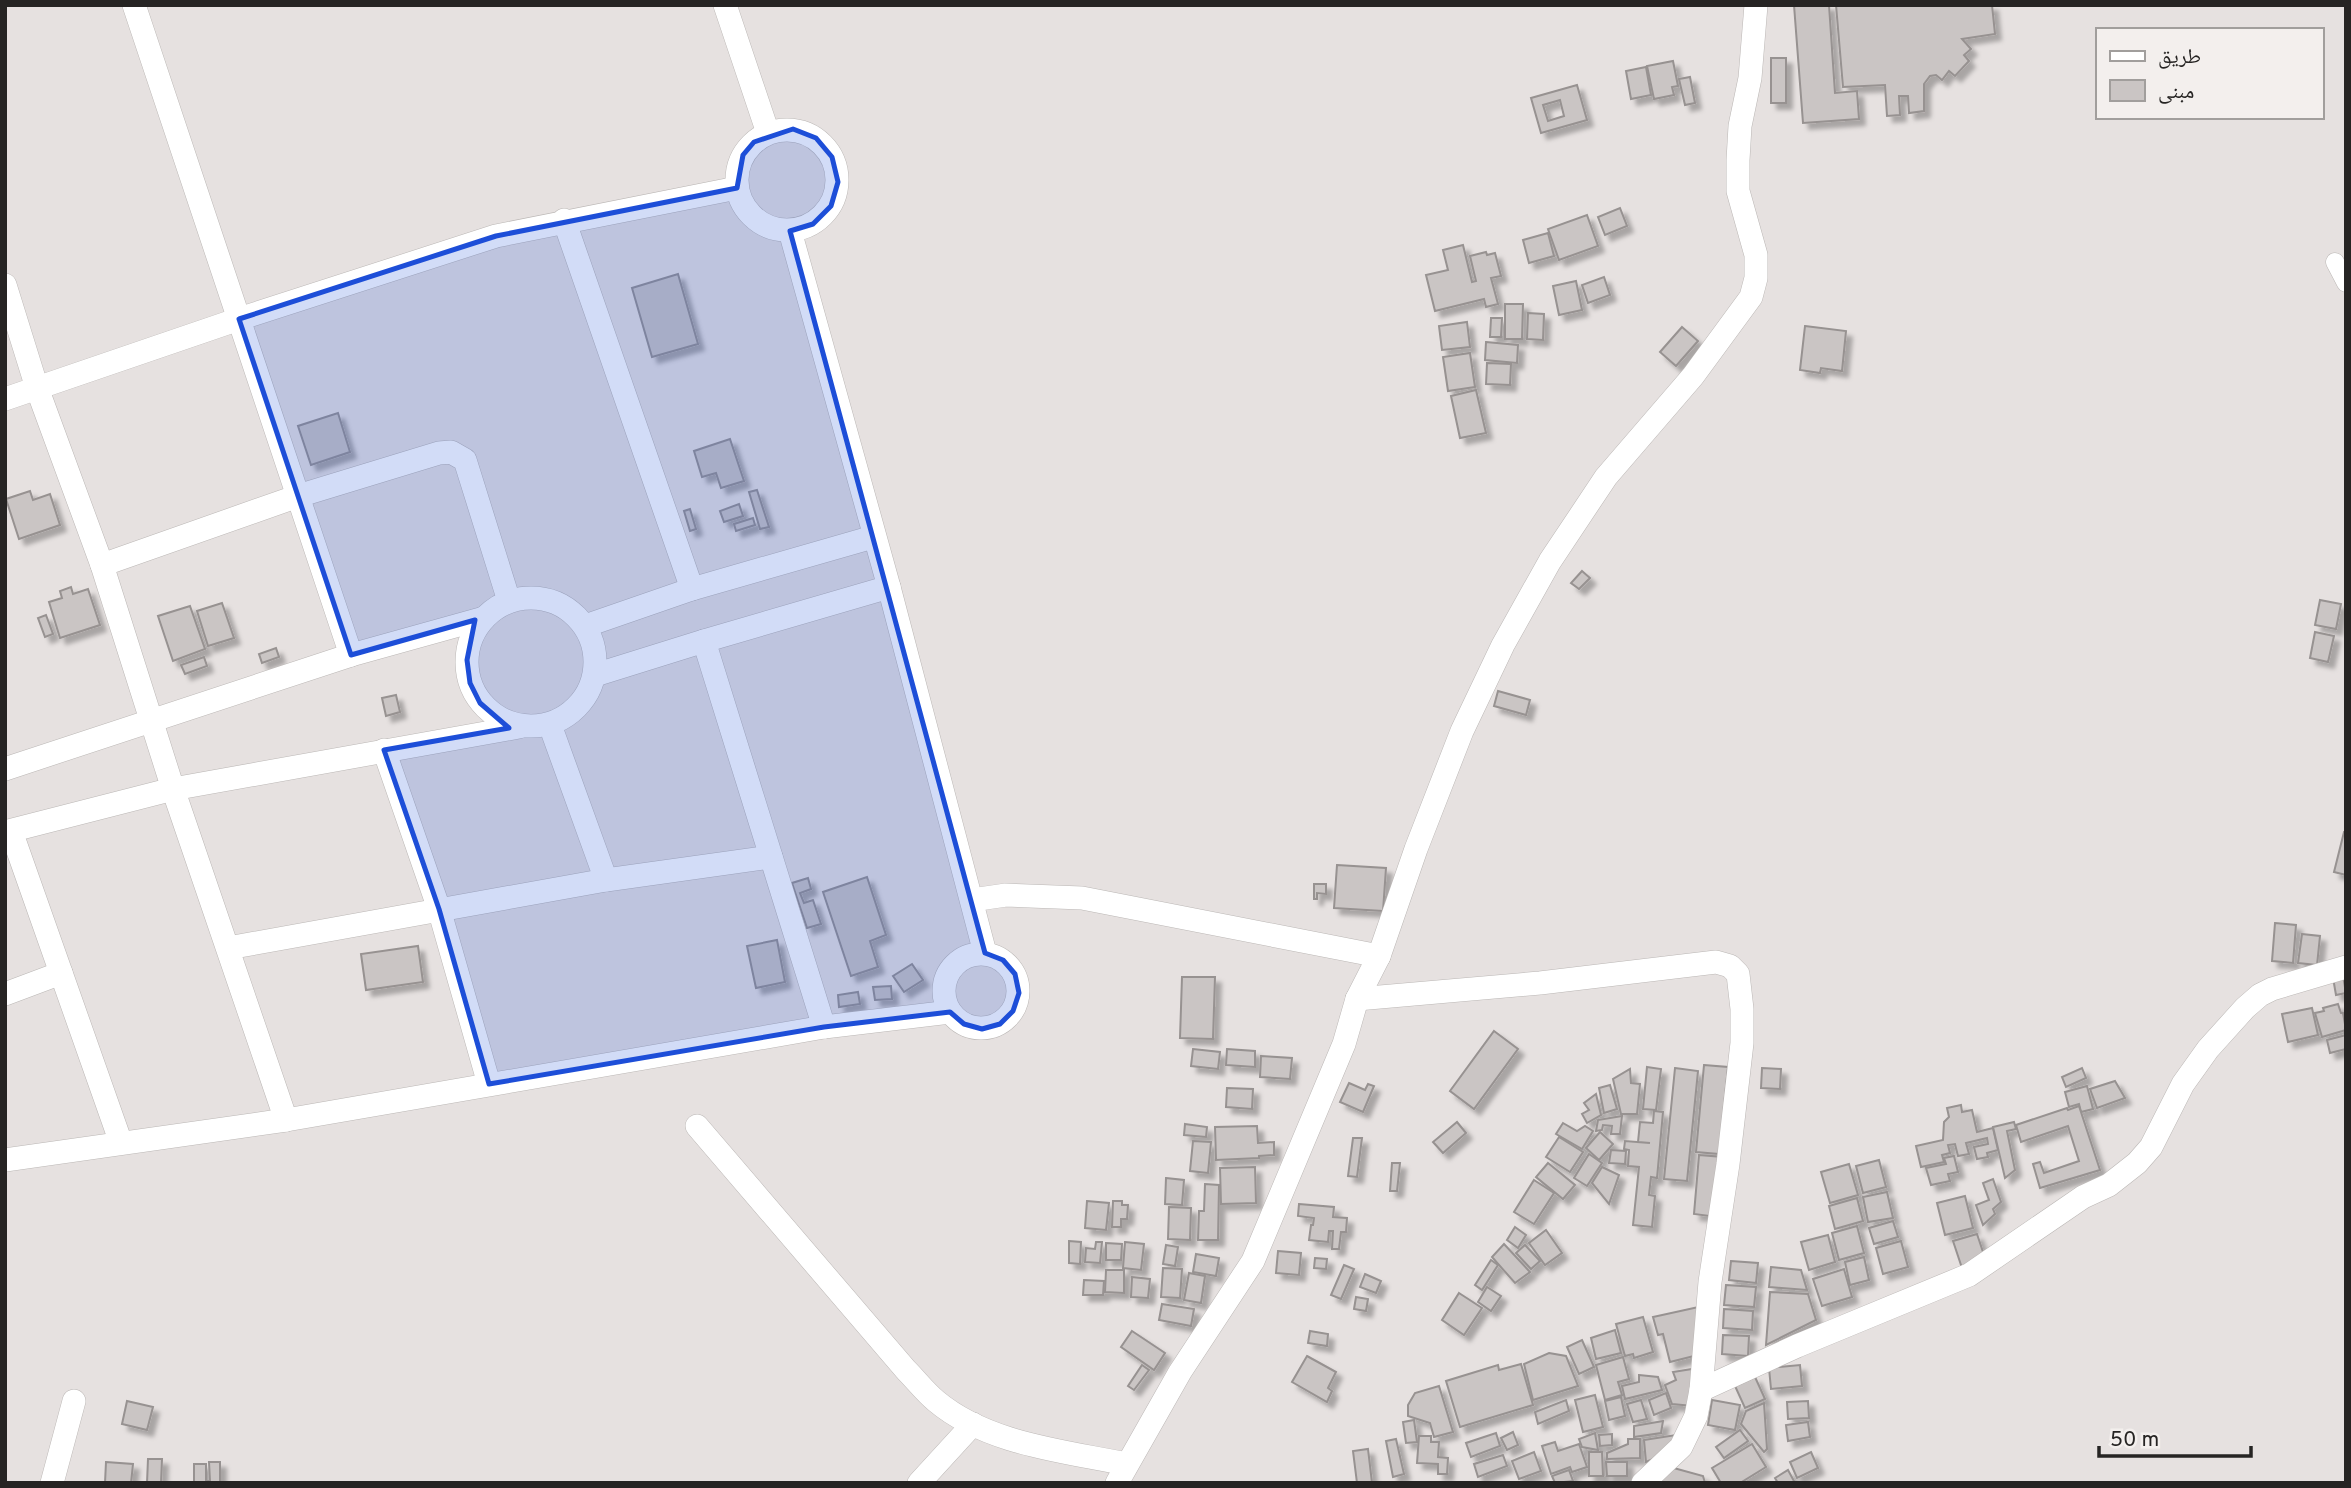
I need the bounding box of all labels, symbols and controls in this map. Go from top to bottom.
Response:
legend [2096,28,2323,119]
text: طريق [2158,44,2201,71]
text: مبنى [2158,79,2194,106]
scale bar [2099,1414,2251,1458]
text: 50 m [2110,1427,2159,1454]

